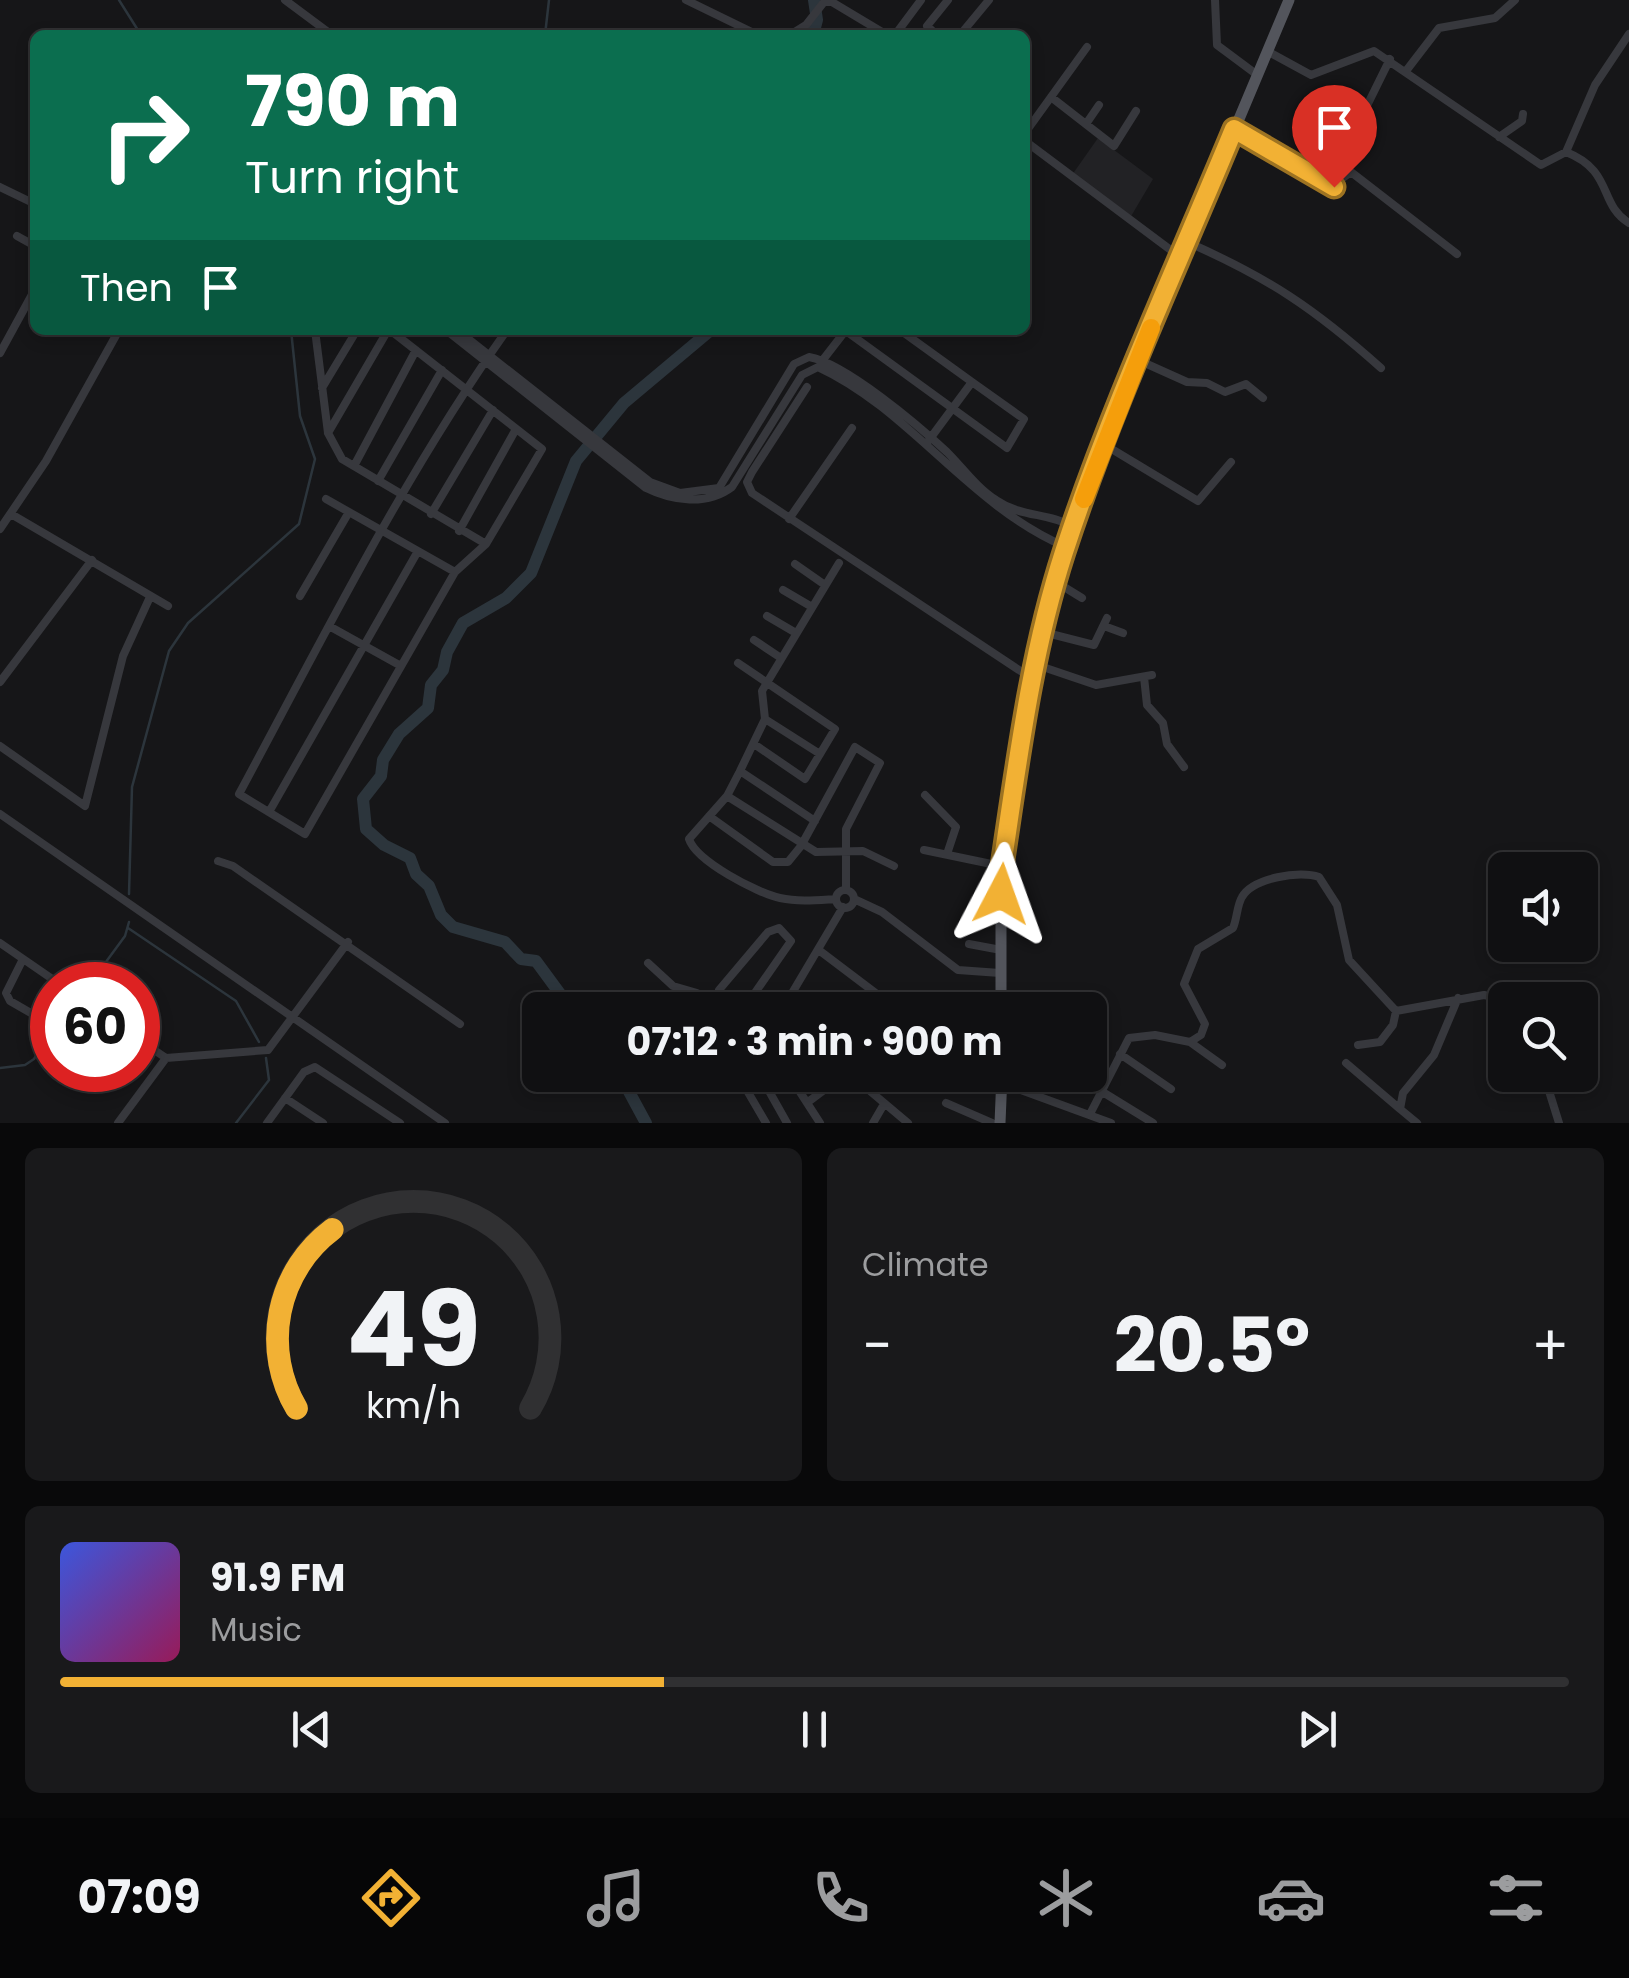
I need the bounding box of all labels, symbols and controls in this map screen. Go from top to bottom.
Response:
text: 790 m [245,52,460,151]
icon: right [80,70,210,200]
pin [1292,85,1377,188]
icon: arrive [1307,100,1362,155]
text: Turn right [245,146,459,209]
icon: arrive [193,260,248,315]
text: Then [80,261,173,314]
position arrow [949,842,1053,946]
map controls [1488,852,1598,1092]
button: sound [1488,852,1598,962]
speed limit sign: 60 [30,962,160,1092]
button: search [1488,982,1598,1092]
text: 07:12 · 3 min · 900 m [626,1015,1003,1068]
text: Climate [862,1242,989,1287]
text: 49 [346,1257,481,1402]
text: 20.5° [1114,1293,1310,1398]
text: − [862,1307,892,1384]
text: + [1531,1307,1569,1384]
text: km/h [366,1380,461,1431]
text: 91.9 FM [210,1551,345,1604]
text: Music [210,1607,302,1652]
icon: previous [284,1702,339,1757]
icon: pause [787,1702,842,1757]
icon: next [1290,1702,1345,1757]
icon: directions [356,1863,426,1933]
icon: music [581,1863,651,1933]
icon: phone [806,1863,876,1933]
icon: climate [1031,1863,1101,1933]
icon: car [1256,1863,1326,1933]
icon: filters [1481,1863,1551,1933]
text: 07:09 [78,1866,201,1929]

